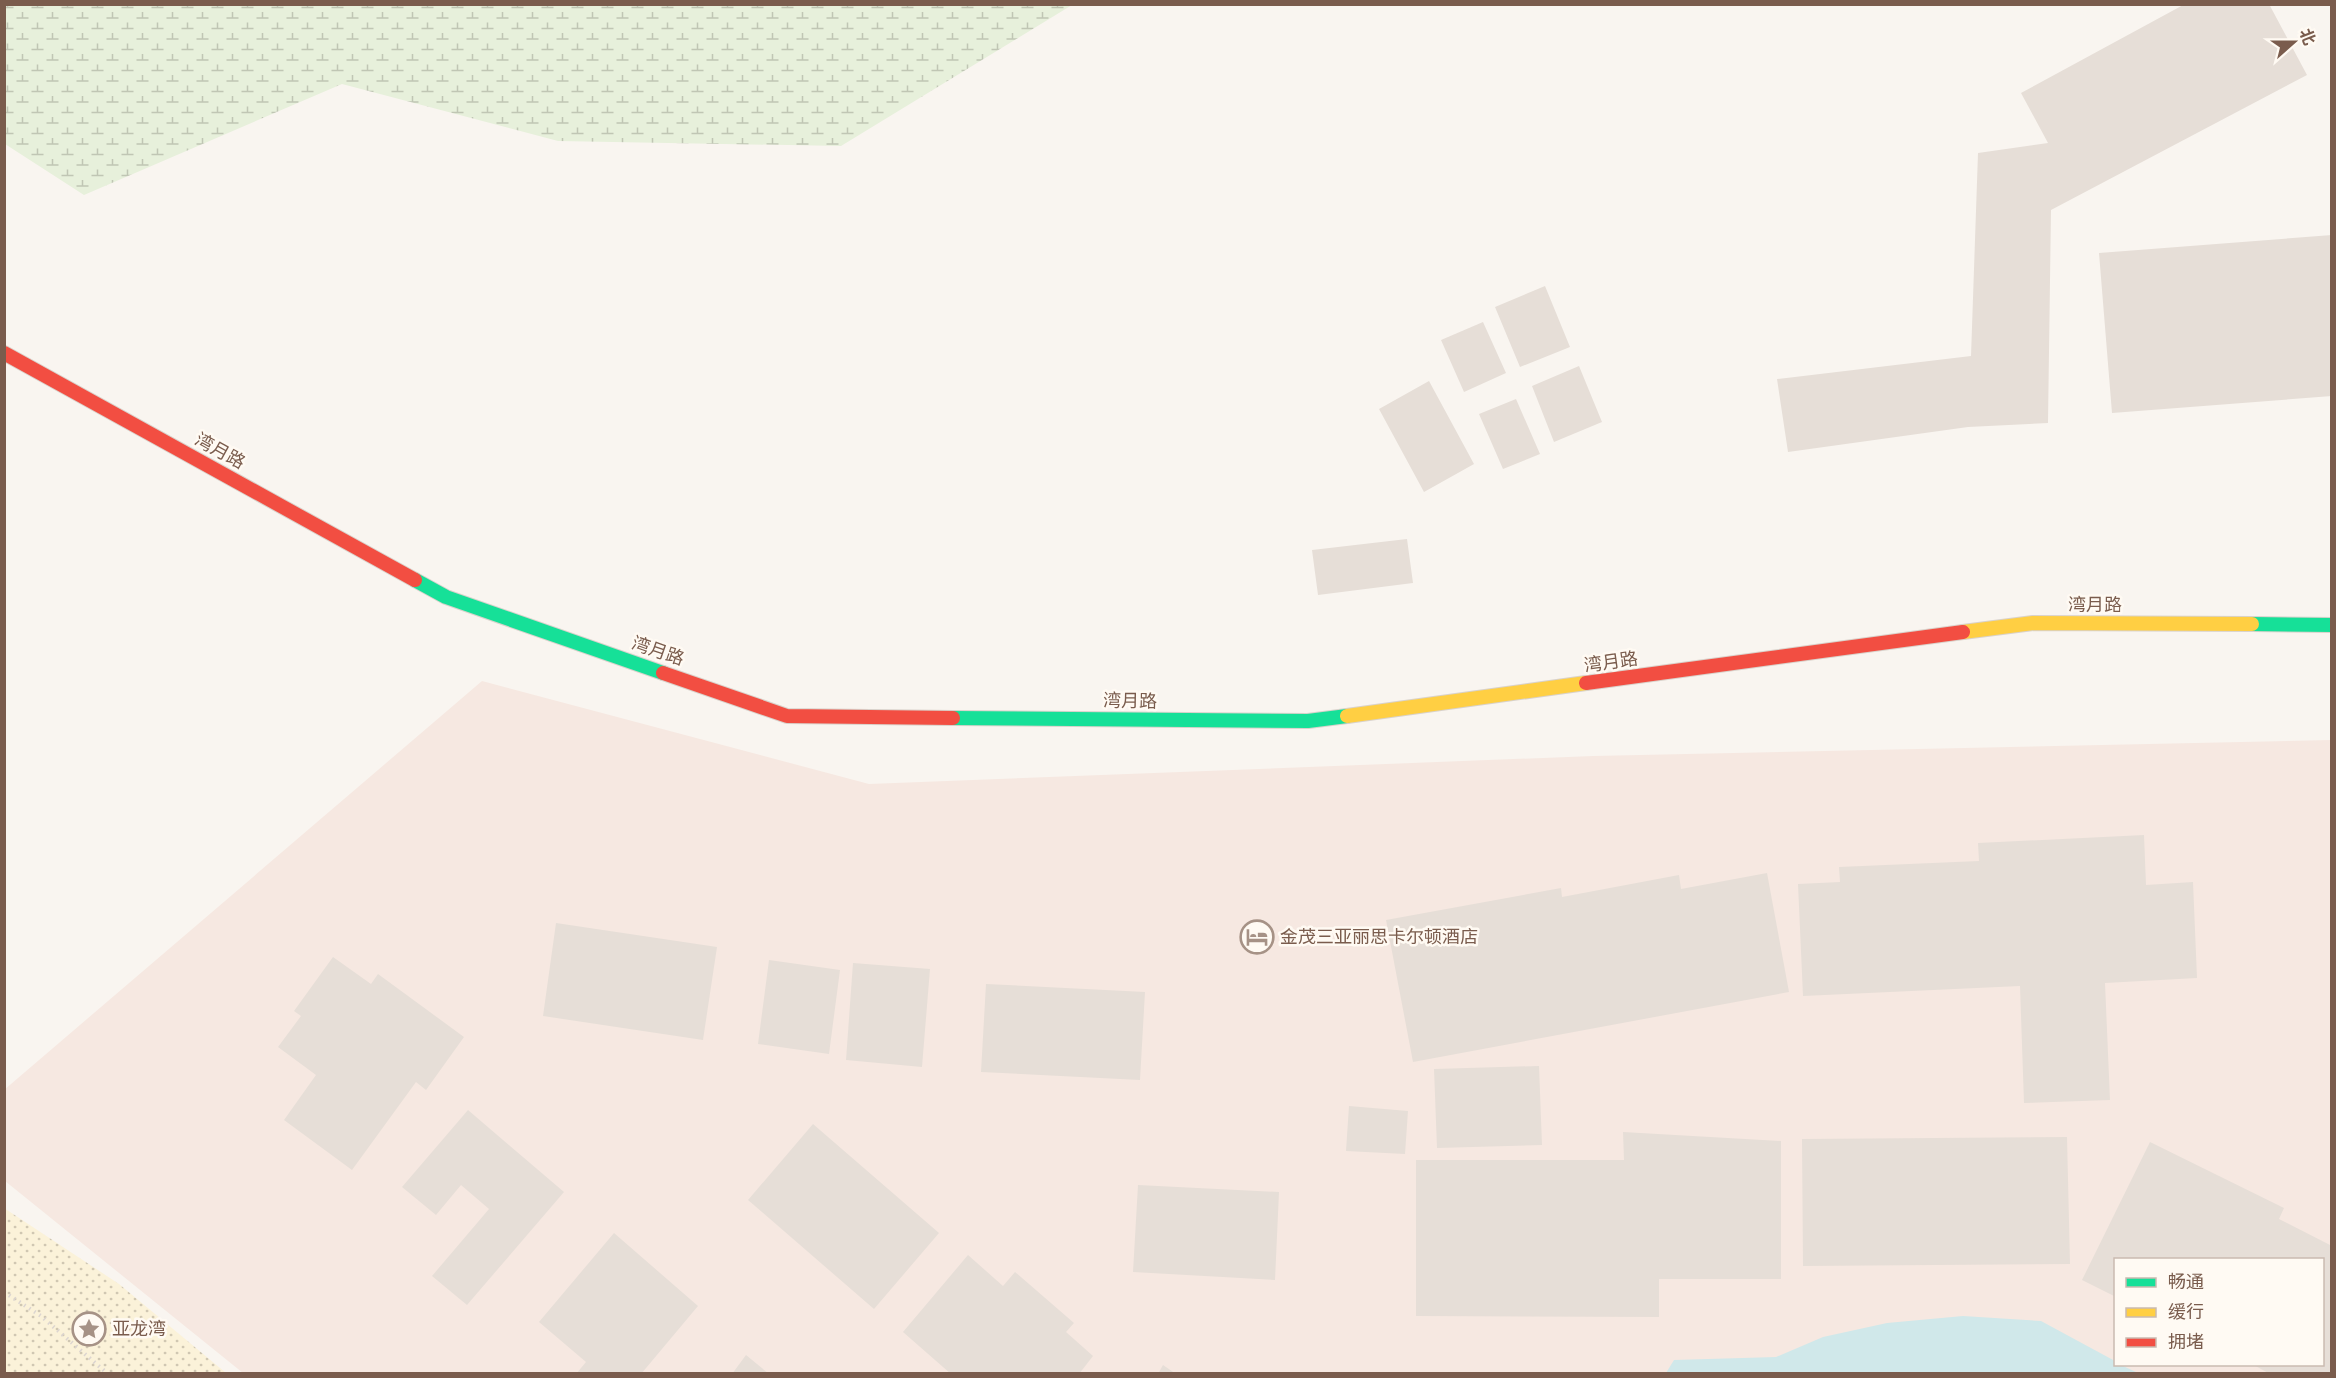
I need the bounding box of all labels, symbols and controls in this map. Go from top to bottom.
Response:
north arrow [2264,12,2324,72]
text: 北 [2296,26,2320,48]
street label: 湾月路 [192,427,249,473]
street label: 湾月路 [2068,593,2122,615]
street label: 湾月路 [629,631,687,669]
street label: 湾月路 [1583,646,1639,676]
street label: 湾月路 [1103,689,1157,711]
hotel icon: 金茂三亚丽思卡尔顿酒店 [1239,919,1275,955]
place label: 金茂三亚丽思卡尔顿酒店 [1280,925,1478,947]
legend [2114,1258,2324,1366]
text: 畅通 [2168,1270,2204,1292]
text: 缓行 [2168,1300,2204,1322]
place icon: 亚龙湾 [71,1311,107,1347]
place label: 亚龙湾 [112,1317,166,1339]
text: 拥堵 [2168,1330,2204,1352]

